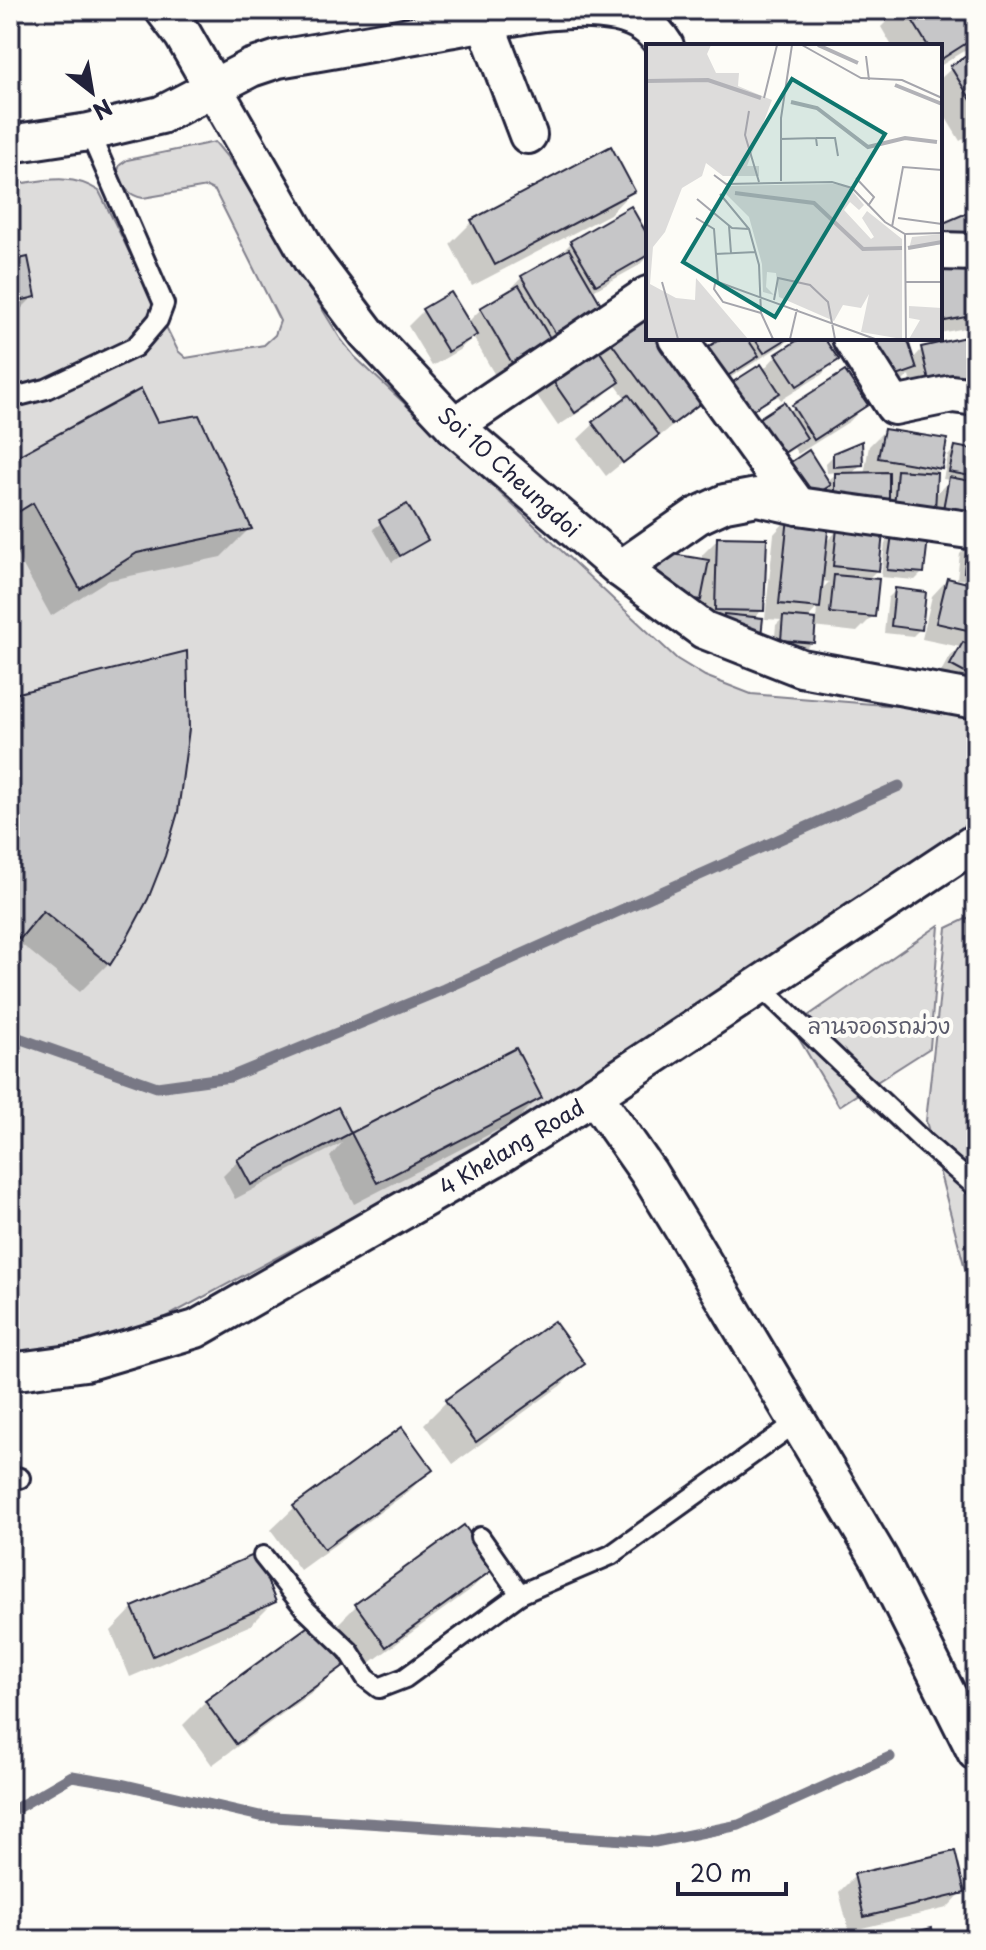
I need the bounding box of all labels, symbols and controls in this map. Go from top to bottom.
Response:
inset map [646,44,942,340]
north arrow [52,52,132,132]
text: N [87,92,119,129]
street label: Soi 10 Cheungdoi [431,398,589,544]
park label: ลานจอดรถม่วง [808,1008,950,1041]
street label: 4 Khelang Road [432,1090,590,1202]
scale bar [678,1846,786,1896]
text: 20 m [690,1854,752,1890]

